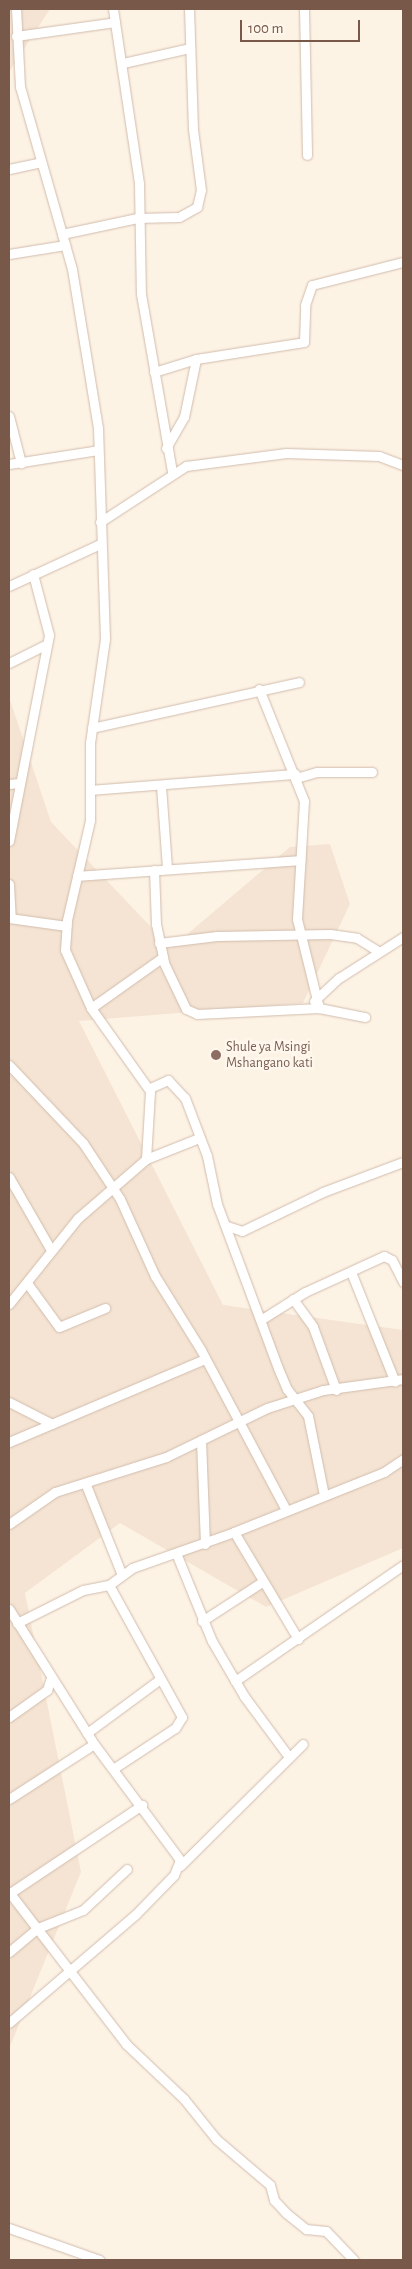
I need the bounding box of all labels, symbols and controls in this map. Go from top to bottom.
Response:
scale bar [242,10,362,42]
text: 100 m [248,21,283,36]
place label: Shule ya Msingi Mshangano kati [226,1039,313,1072]
marker: Shule ya Msingi Mshangano kati [210,1049,222,1061]

